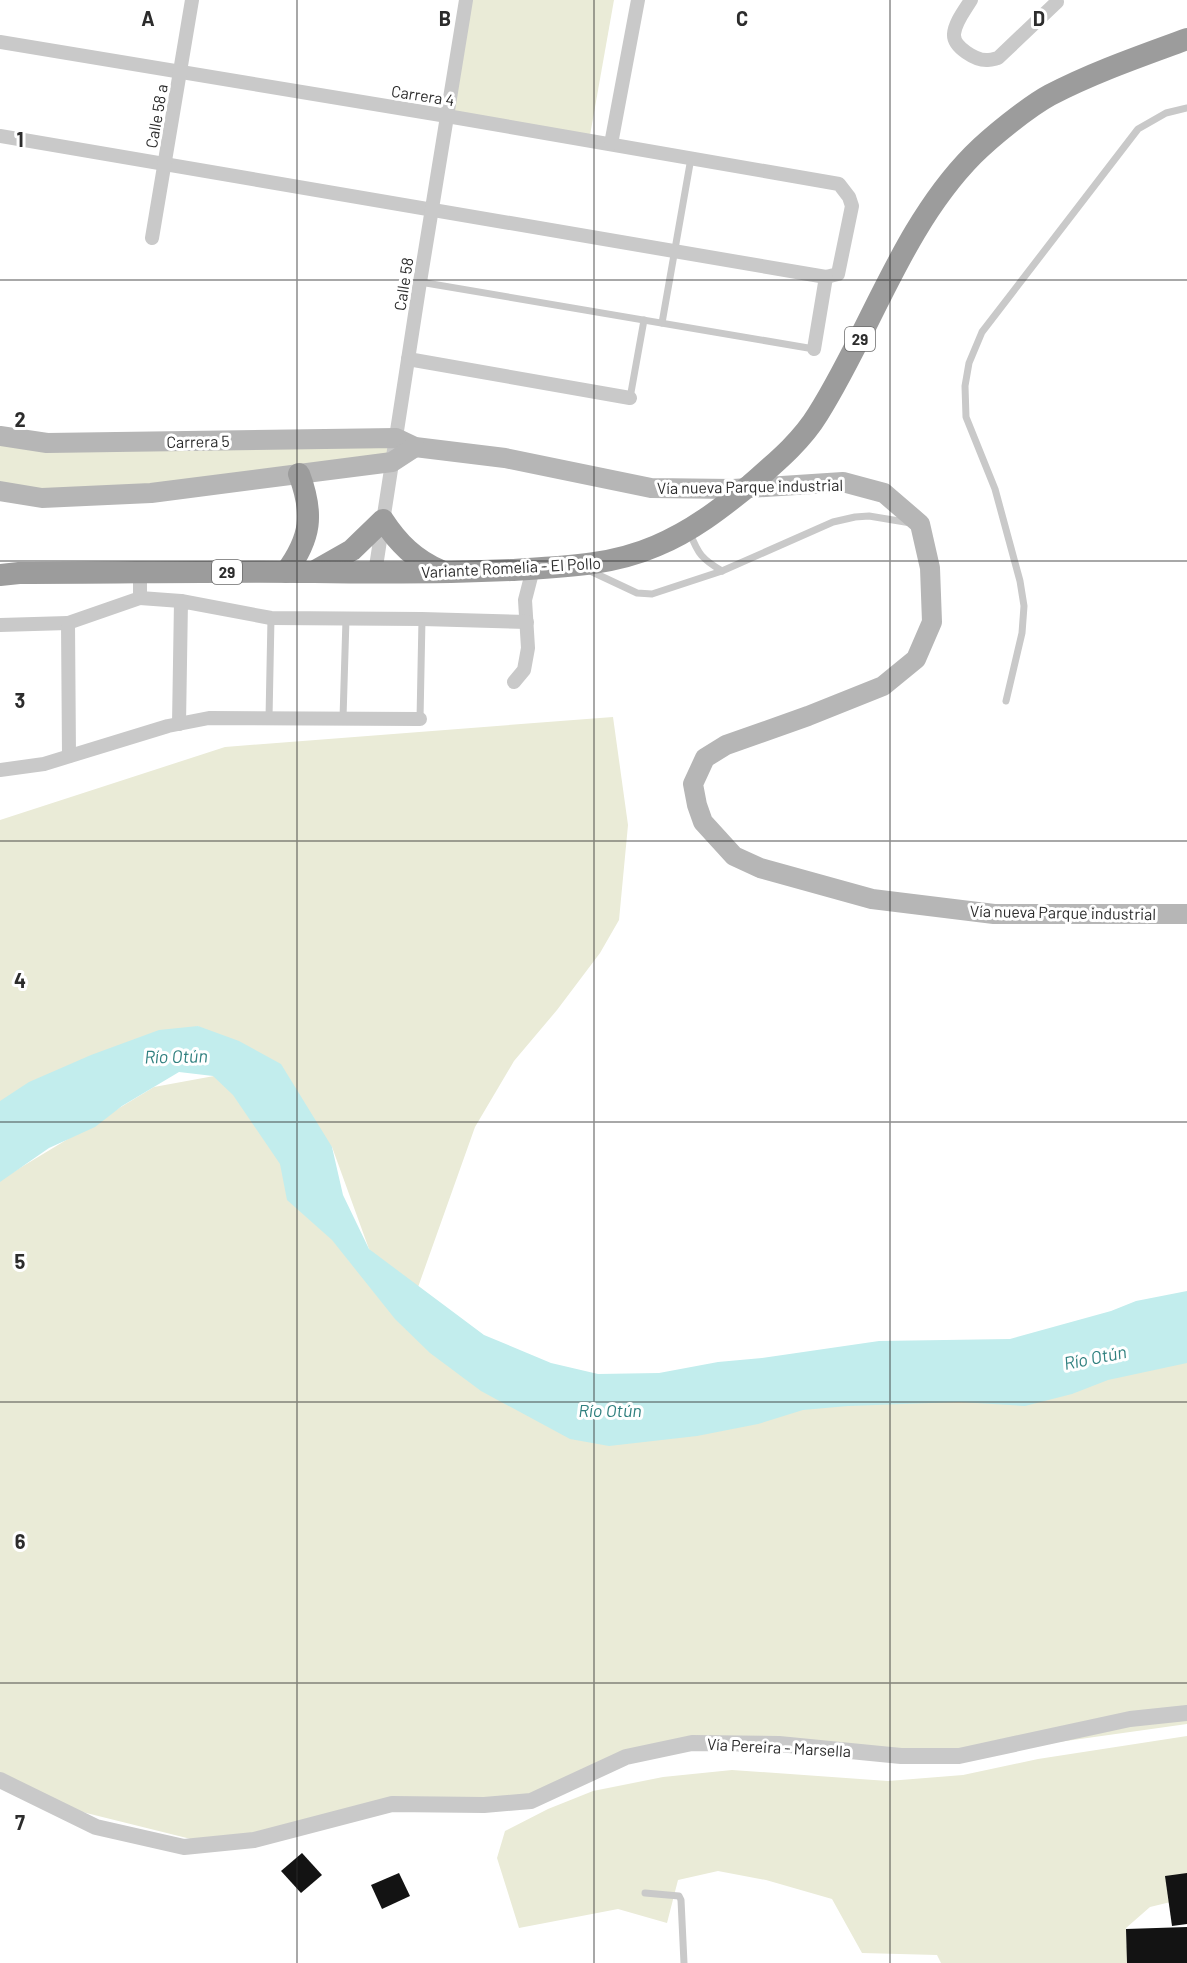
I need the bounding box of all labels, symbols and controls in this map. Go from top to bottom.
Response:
text: A [141,6,155,30]
text: B [439,6,451,30]
text: C [736,6,748,30]
text: D [1033,6,1045,30]
street label: Carrera 4 [390,81,456,109]
street label: Calle 58 a [141,82,171,150]
text: 1 [16,127,24,151]
street label: Calle 58 [389,256,417,312]
road number: 29 [845,327,875,351]
text: 2 [14,407,26,431]
street label: Carrera 5 [166,431,230,451]
street label: Vía nueva Parque industrial [657,475,843,497]
street label: Variante Romelia - El Pollo [421,553,601,581]
road number: 29 [212,560,242,584]
text: 3 [15,688,25,712]
street label: Vía nueva Parque industrial [970,901,1156,923]
text: 4 [14,968,26,992]
water label: Río Otún [144,1044,208,1068]
text: 5 [15,1249,26,1273]
water label: Río Otún [1062,1340,1128,1374]
water label: Río Otún [578,1399,642,1421]
text: 6 [15,1529,26,1553]
street label: Vía Pereira - Marsella [707,1734,851,1760]
text: 7 [15,1810,25,1834]

